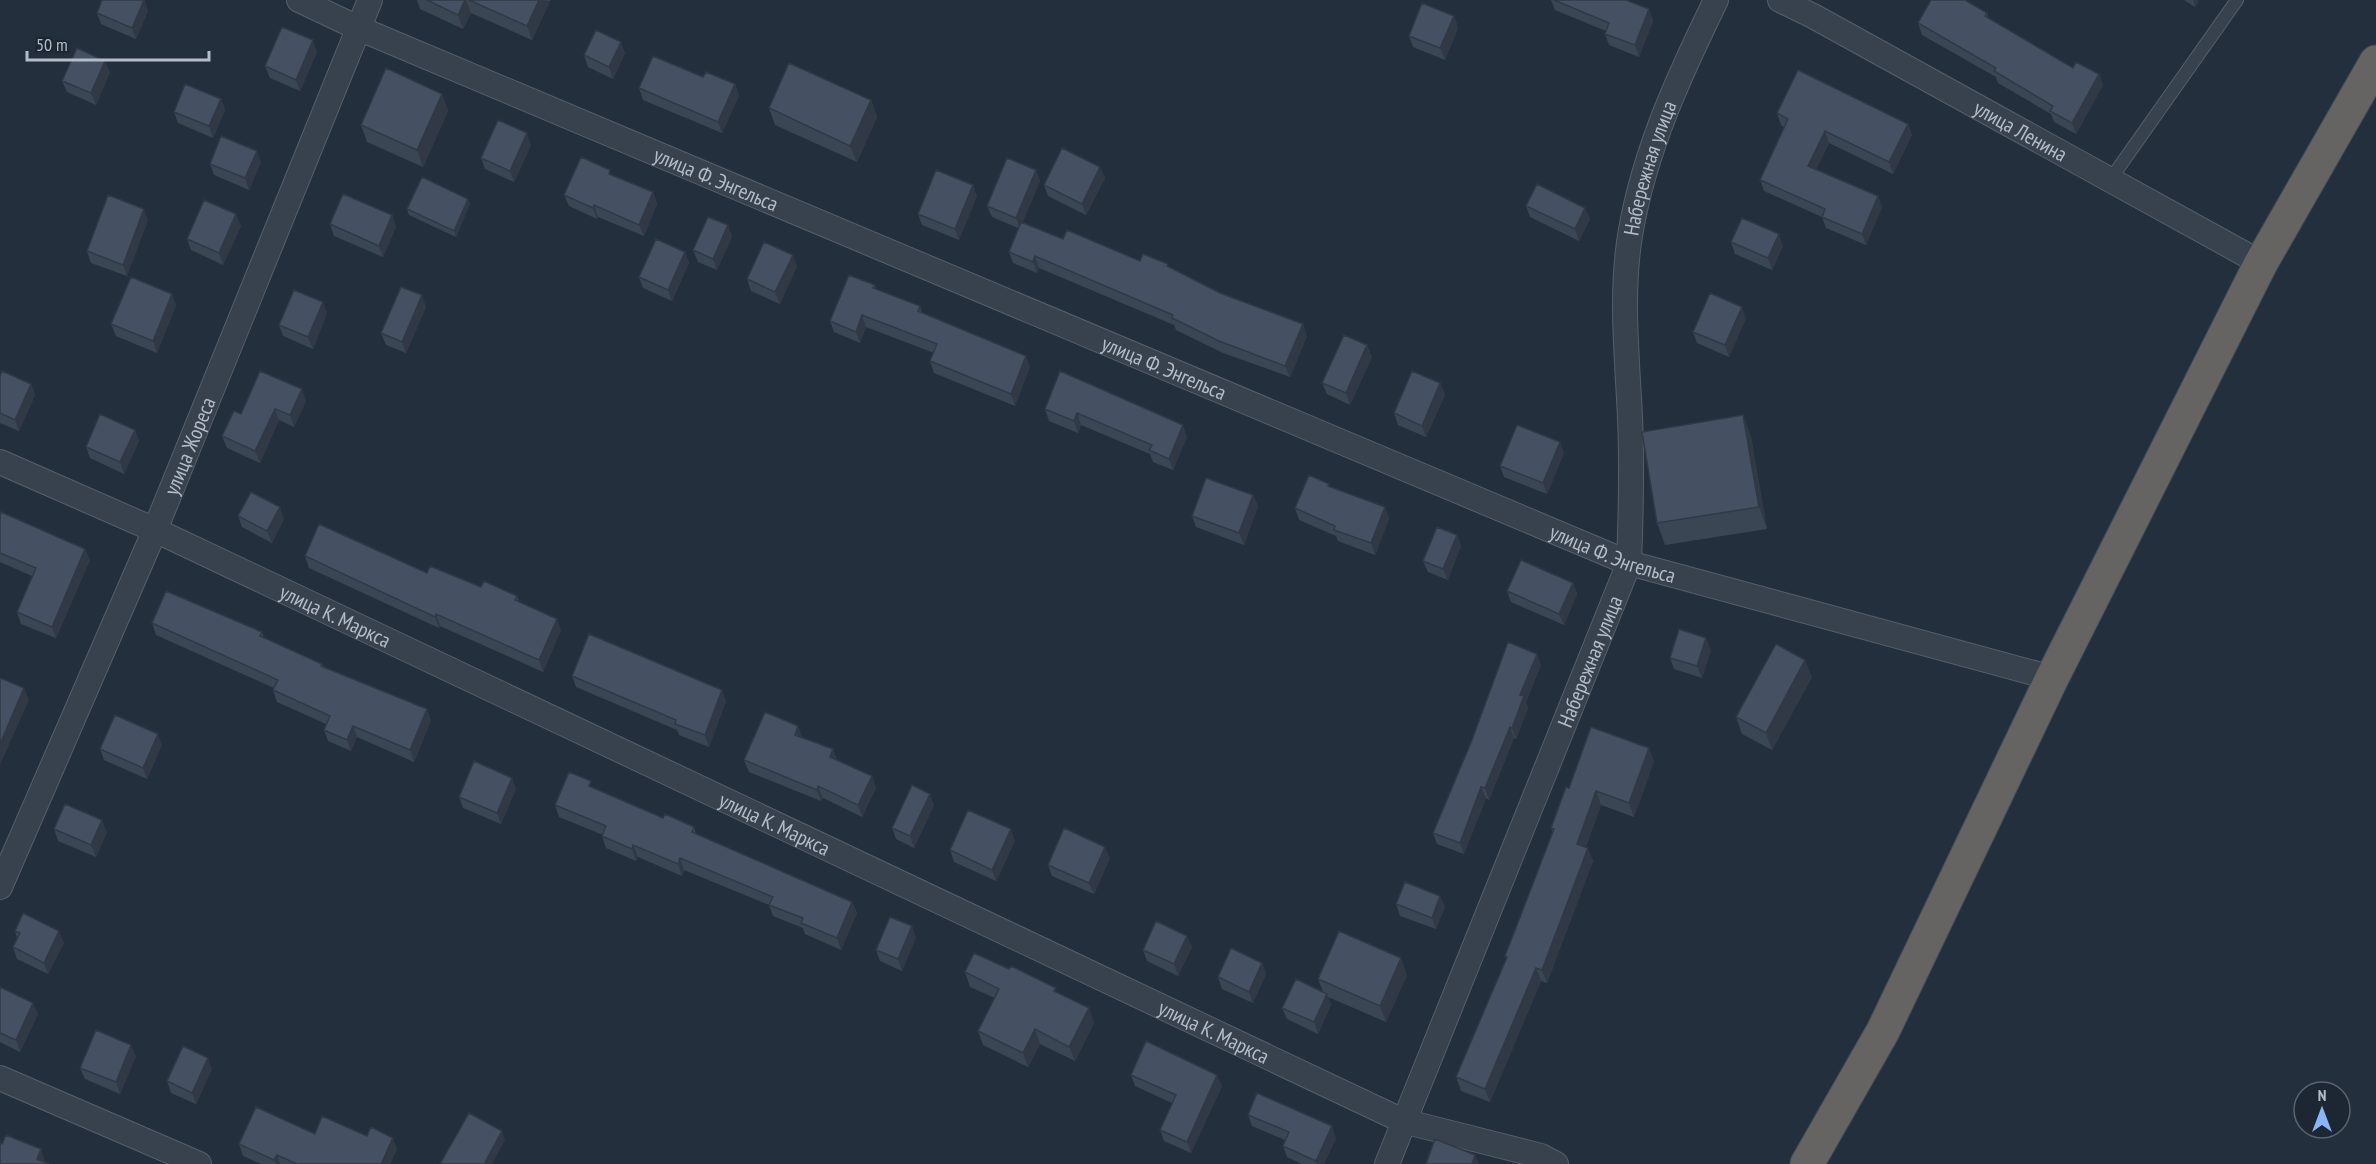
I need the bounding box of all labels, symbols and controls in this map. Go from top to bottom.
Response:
scale bar [27,24,208,62]
text: 50 m [36,33,68,56]
street label: улица Ленина [1969,94,2072,167]
street label: Набережная улица [1617,96,1682,237]
street label: улица Ф. Энгельса [650,141,783,217]
street label: улица Ф. Энгельса [1098,329,1231,406]
street label: улица Жореса [157,393,221,499]
street label: улица Ф. Энгельса [1546,518,1679,589]
street label: улица К. Маркса [276,578,395,653]
street label: Набережная улица [1551,591,1628,731]
street label: улица К. Маркса [715,786,835,861]
street label: улица К. Маркса [1154,994,1274,1069]
north arrow [2292,1080,2352,1140]
text: N [2318,1085,2326,1105]

